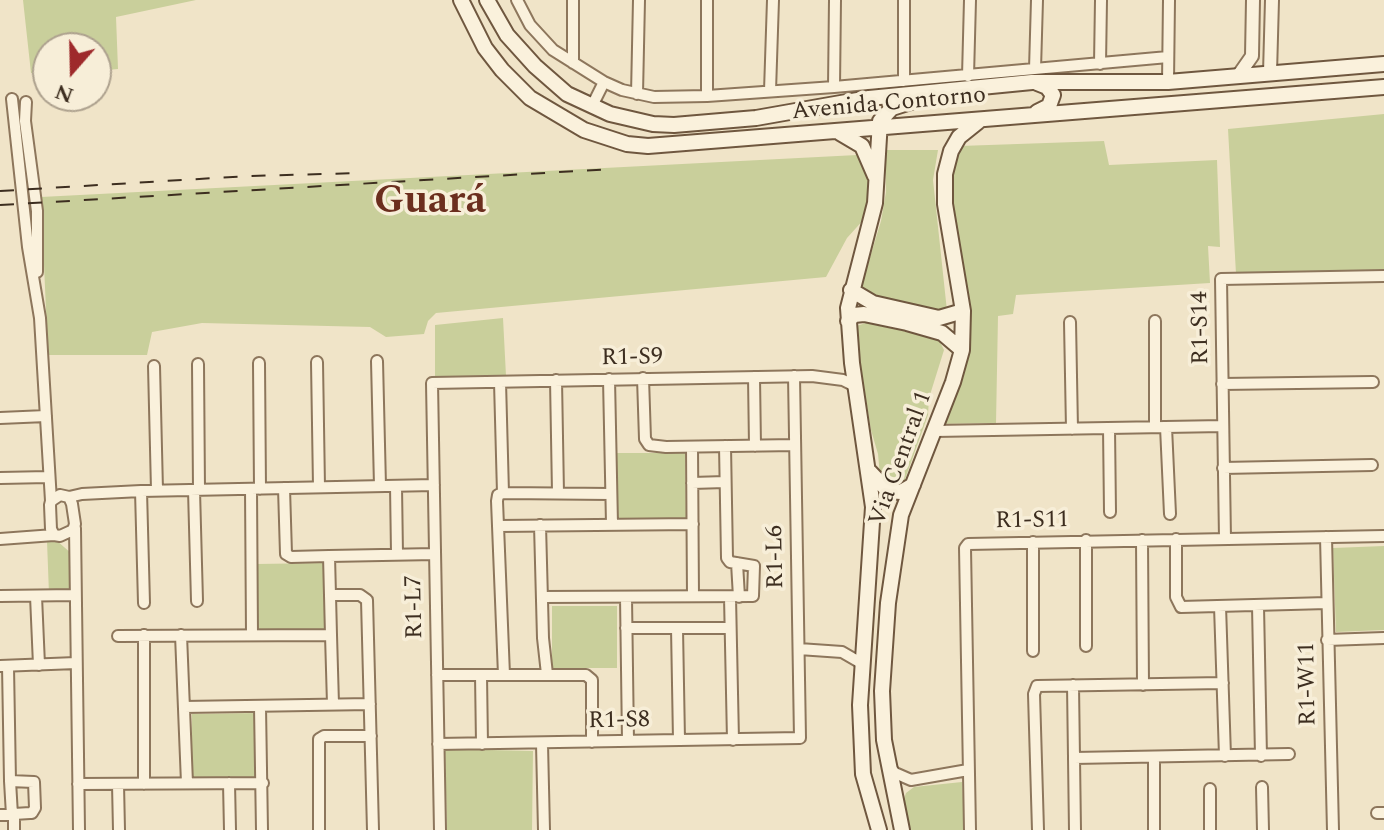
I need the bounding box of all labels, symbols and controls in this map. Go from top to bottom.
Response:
north arrow [32,32,112,112]
text: N [50,75,78,112]
street label: Avenida Contorno [791,82,987,128]
district label: Guará [374,180,486,228]
street label: R1-S14 [1187,291,1217,365]
street label: R1-S9 [601,344,663,374]
street label: Via Central 1 [864,388,940,530]
street label: R1-S11 [995,507,1069,537]
street label: R1-L6 [762,525,792,589]
street label: R1-L7 [401,575,431,639]
street label: R1-W11 [1294,642,1324,726]
street label: R1-S8 [588,707,650,737]

